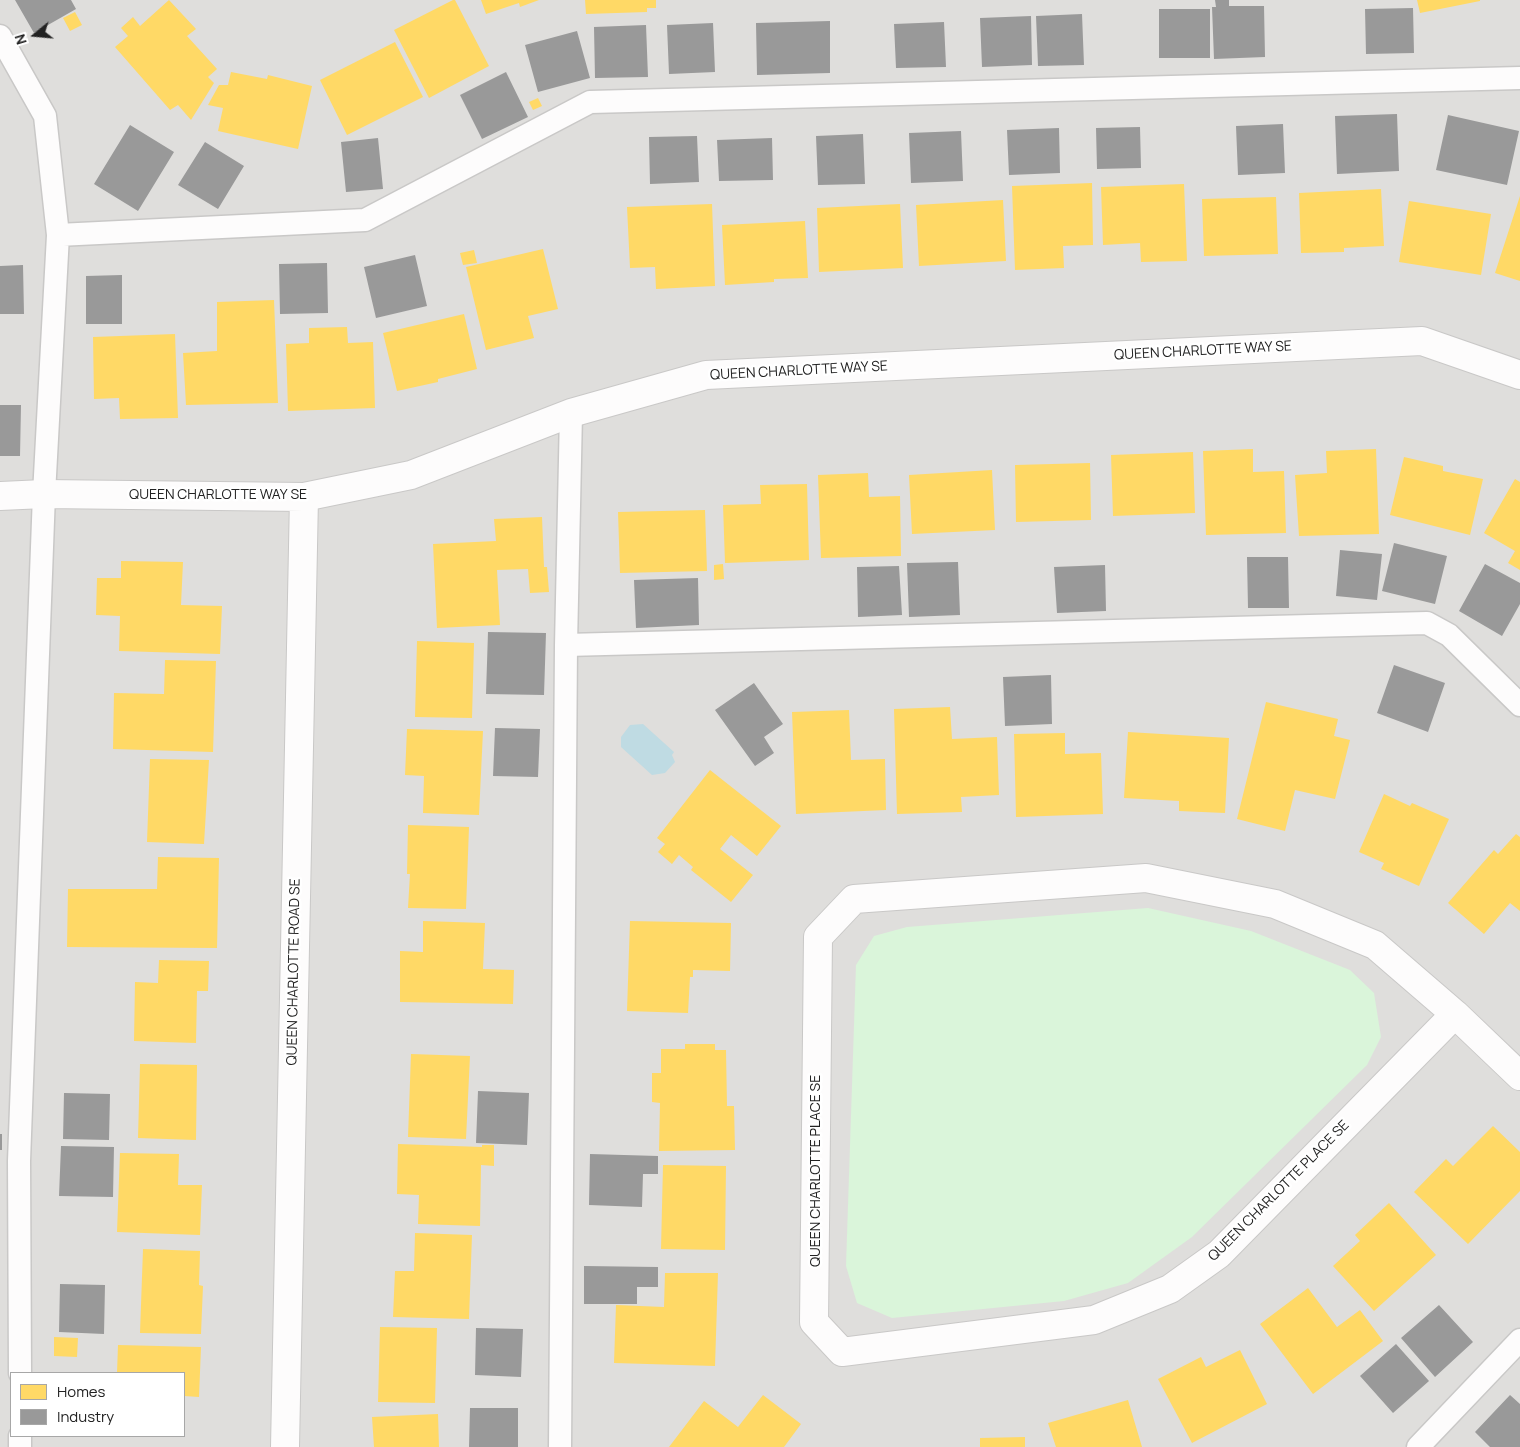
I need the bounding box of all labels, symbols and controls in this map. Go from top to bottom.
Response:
north arrow [10,10,60,60]
text: N [10,32,31,47]
street label: QUEEN CHARLOTTE WAY SE [1114,338,1292,364]
street label: QUEEN CHARLOTTE WAY SE [710,358,888,384]
street label: QUEEN CHARLOTTE WAY SE [129,487,307,503]
street label: QUEEN CHARLOTTE ROAD SE [284,878,304,1066]
street label: QUEEN CHARLOTTE PLACE SE [808,1075,824,1267]
street label: QUEEN CHARLOTTE PLACE SE [1205,1117,1353,1265]
legend [10,1372,185,1437]
text: Homes [57,1381,105,1402]
text: Industry [57,1406,114,1427]

